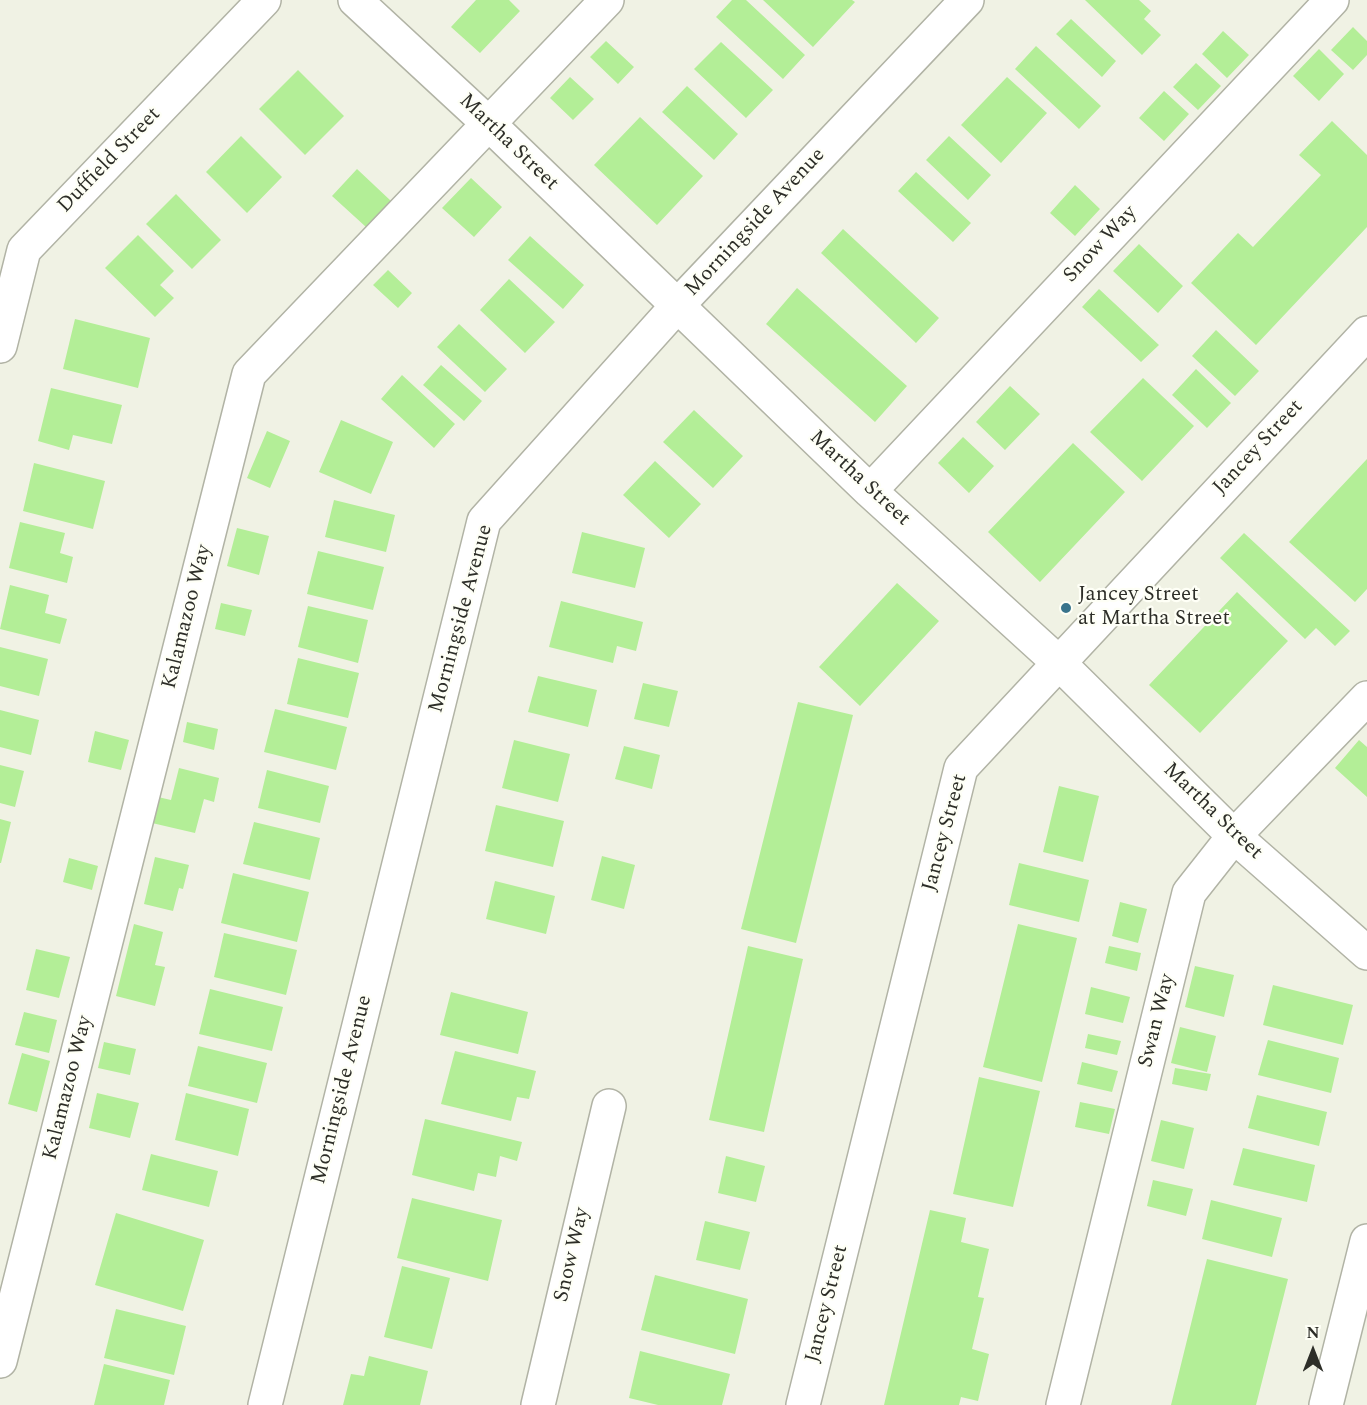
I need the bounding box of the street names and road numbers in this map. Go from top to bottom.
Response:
street label: Martha Street [453,89,563,197]
street label: Duffield Street [53,103,167,219]
street label: Morningside Avenue [681,143,831,303]
street label: Snow Way [1059,201,1143,289]
street label: Jancey Street [1209,395,1309,501]
street label: Martha Street [803,426,915,532]
street label: Morningside Avenue [425,522,499,716]
street label: Kalamazoo Way [158,542,218,692]
street label: Martha Street [1157,758,1267,866]
street label: Jancey Street [918,771,974,895]
street label: Swan Way [1134,972,1182,1070]
street label: Morningside Avenue [307,993,379,1187]
street label: Kalamazoo Way [39,1013,99,1163]
street label: Snow Way [550,1205,596,1305]
street label: Jancey Street [801,1242,855,1366]

